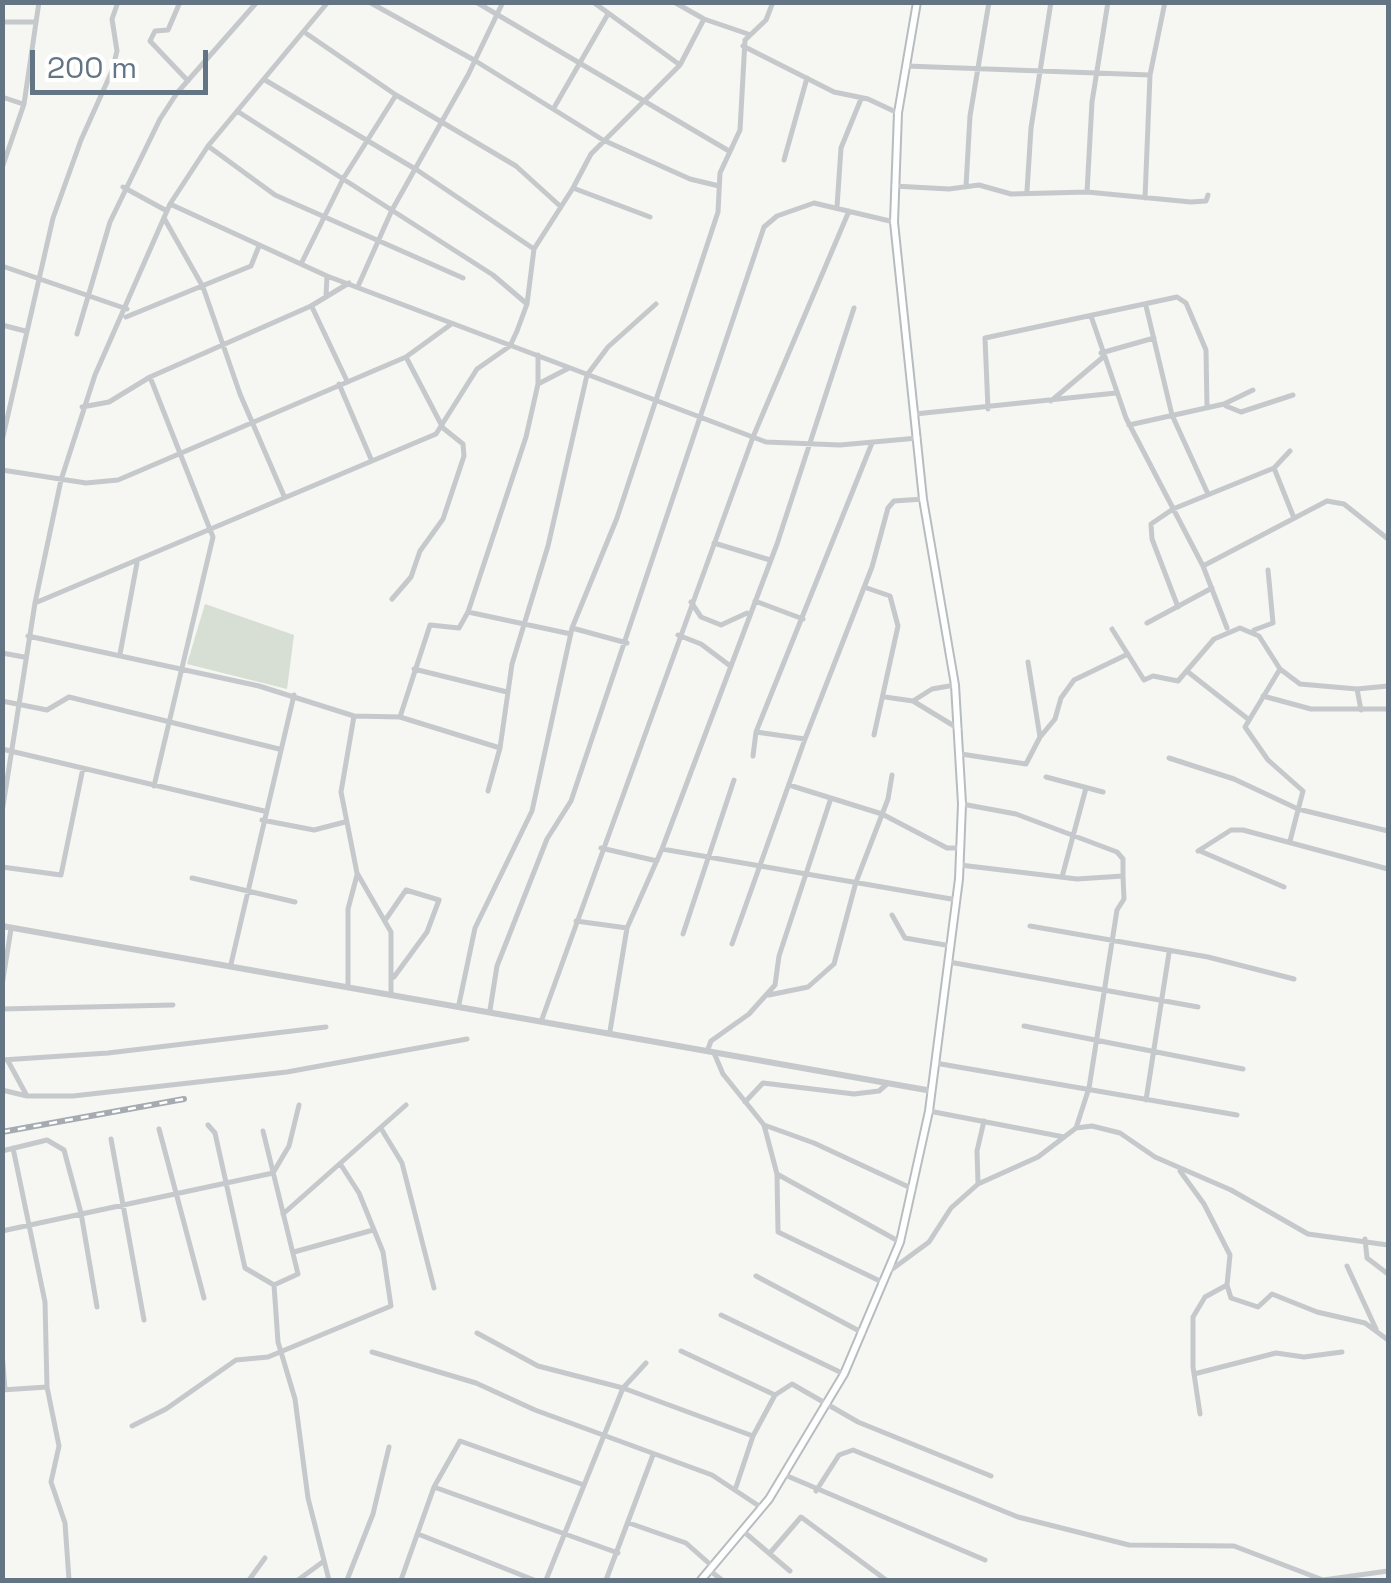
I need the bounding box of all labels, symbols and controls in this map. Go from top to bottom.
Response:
scale bar [35,30,212,92]
text: 200 m [47,48,137,87]

